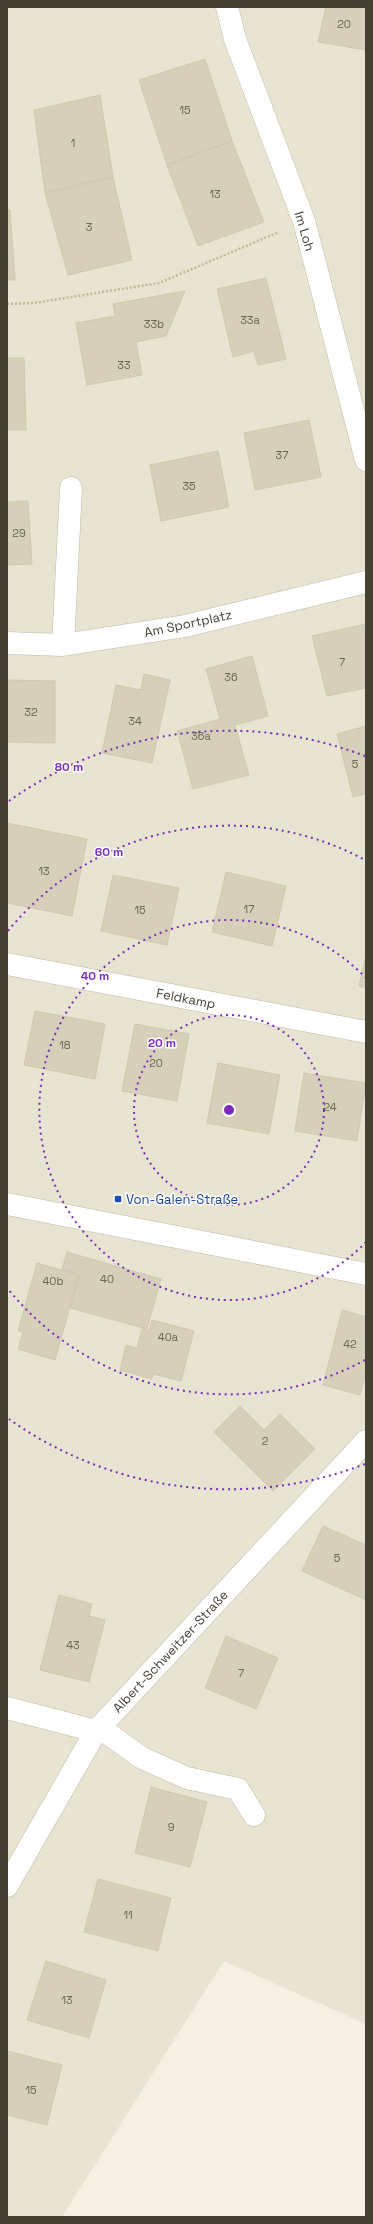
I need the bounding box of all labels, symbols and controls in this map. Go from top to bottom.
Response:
house number: 20 [337,17,351,31]
house number: 15 [179,103,191,117]
house number: 1 [71,136,75,150]
house number: 13 [209,187,221,201]
street label: Im Loh [290,209,319,253]
house number: 3 [86,220,93,234]
house number: 33a [240,313,260,327]
house number: 33b [144,317,164,331]
house number: 33 [117,358,131,372]
house number: 37 [276,448,288,462]
house number: 35 [182,479,196,493]
house number: 29 [12,526,26,540]
street label: Am Sportplatz [143,606,234,641]
house number: 7 [339,655,345,669]
house number: 36 [224,670,238,684]
house number: 32 [24,705,38,719]
house number: 34 [128,714,142,728]
house number: 36a [191,729,212,743]
house number: 5 [352,757,359,771]
text: 80 m [55,759,83,775]
text: 60 m [95,844,123,860]
house number: 13 [38,864,50,878]
house number: 17 [244,902,254,916]
house number: 15 [134,903,146,917]
text: 40 m [81,968,109,984]
street label: Feldkamp [155,984,217,1013]
text: 20 m [148,1035,176,1051]
house number: 18 [59,1038,71,1052]
house number: 20 [149,1056,163,1070]
house number: 24 [323,1100,337,1114]
centre of rings [222,1103,236,1117]
place label: Von-Galen-Straße [126,1191,238,1208]
marker: Von-Galen-Straße [113,1194,123,1204]
house number: 40 [100,1272,114,1286]
house number: 40b [42,1274,64,1288]
house number: 40a [158,1330,179,1344]
house number: 42 [343,1337,357,1351]
house number: 2 [262,1434,269,1448]
house number: 5 [334,1551,341,1565]
street label: Albert-Schweitzer-Straße [109,1586,232,1716]
house number: 43 [66,1638,80,1652]
house number: 7 [238,1666,244,1680]
house number: 9 [168,1820,175,1834]
house number: 11 [123,1908,133,1922]
house number: 13 [61,1993,73,2007]
house number: 15 [25,2083,37,2097]

